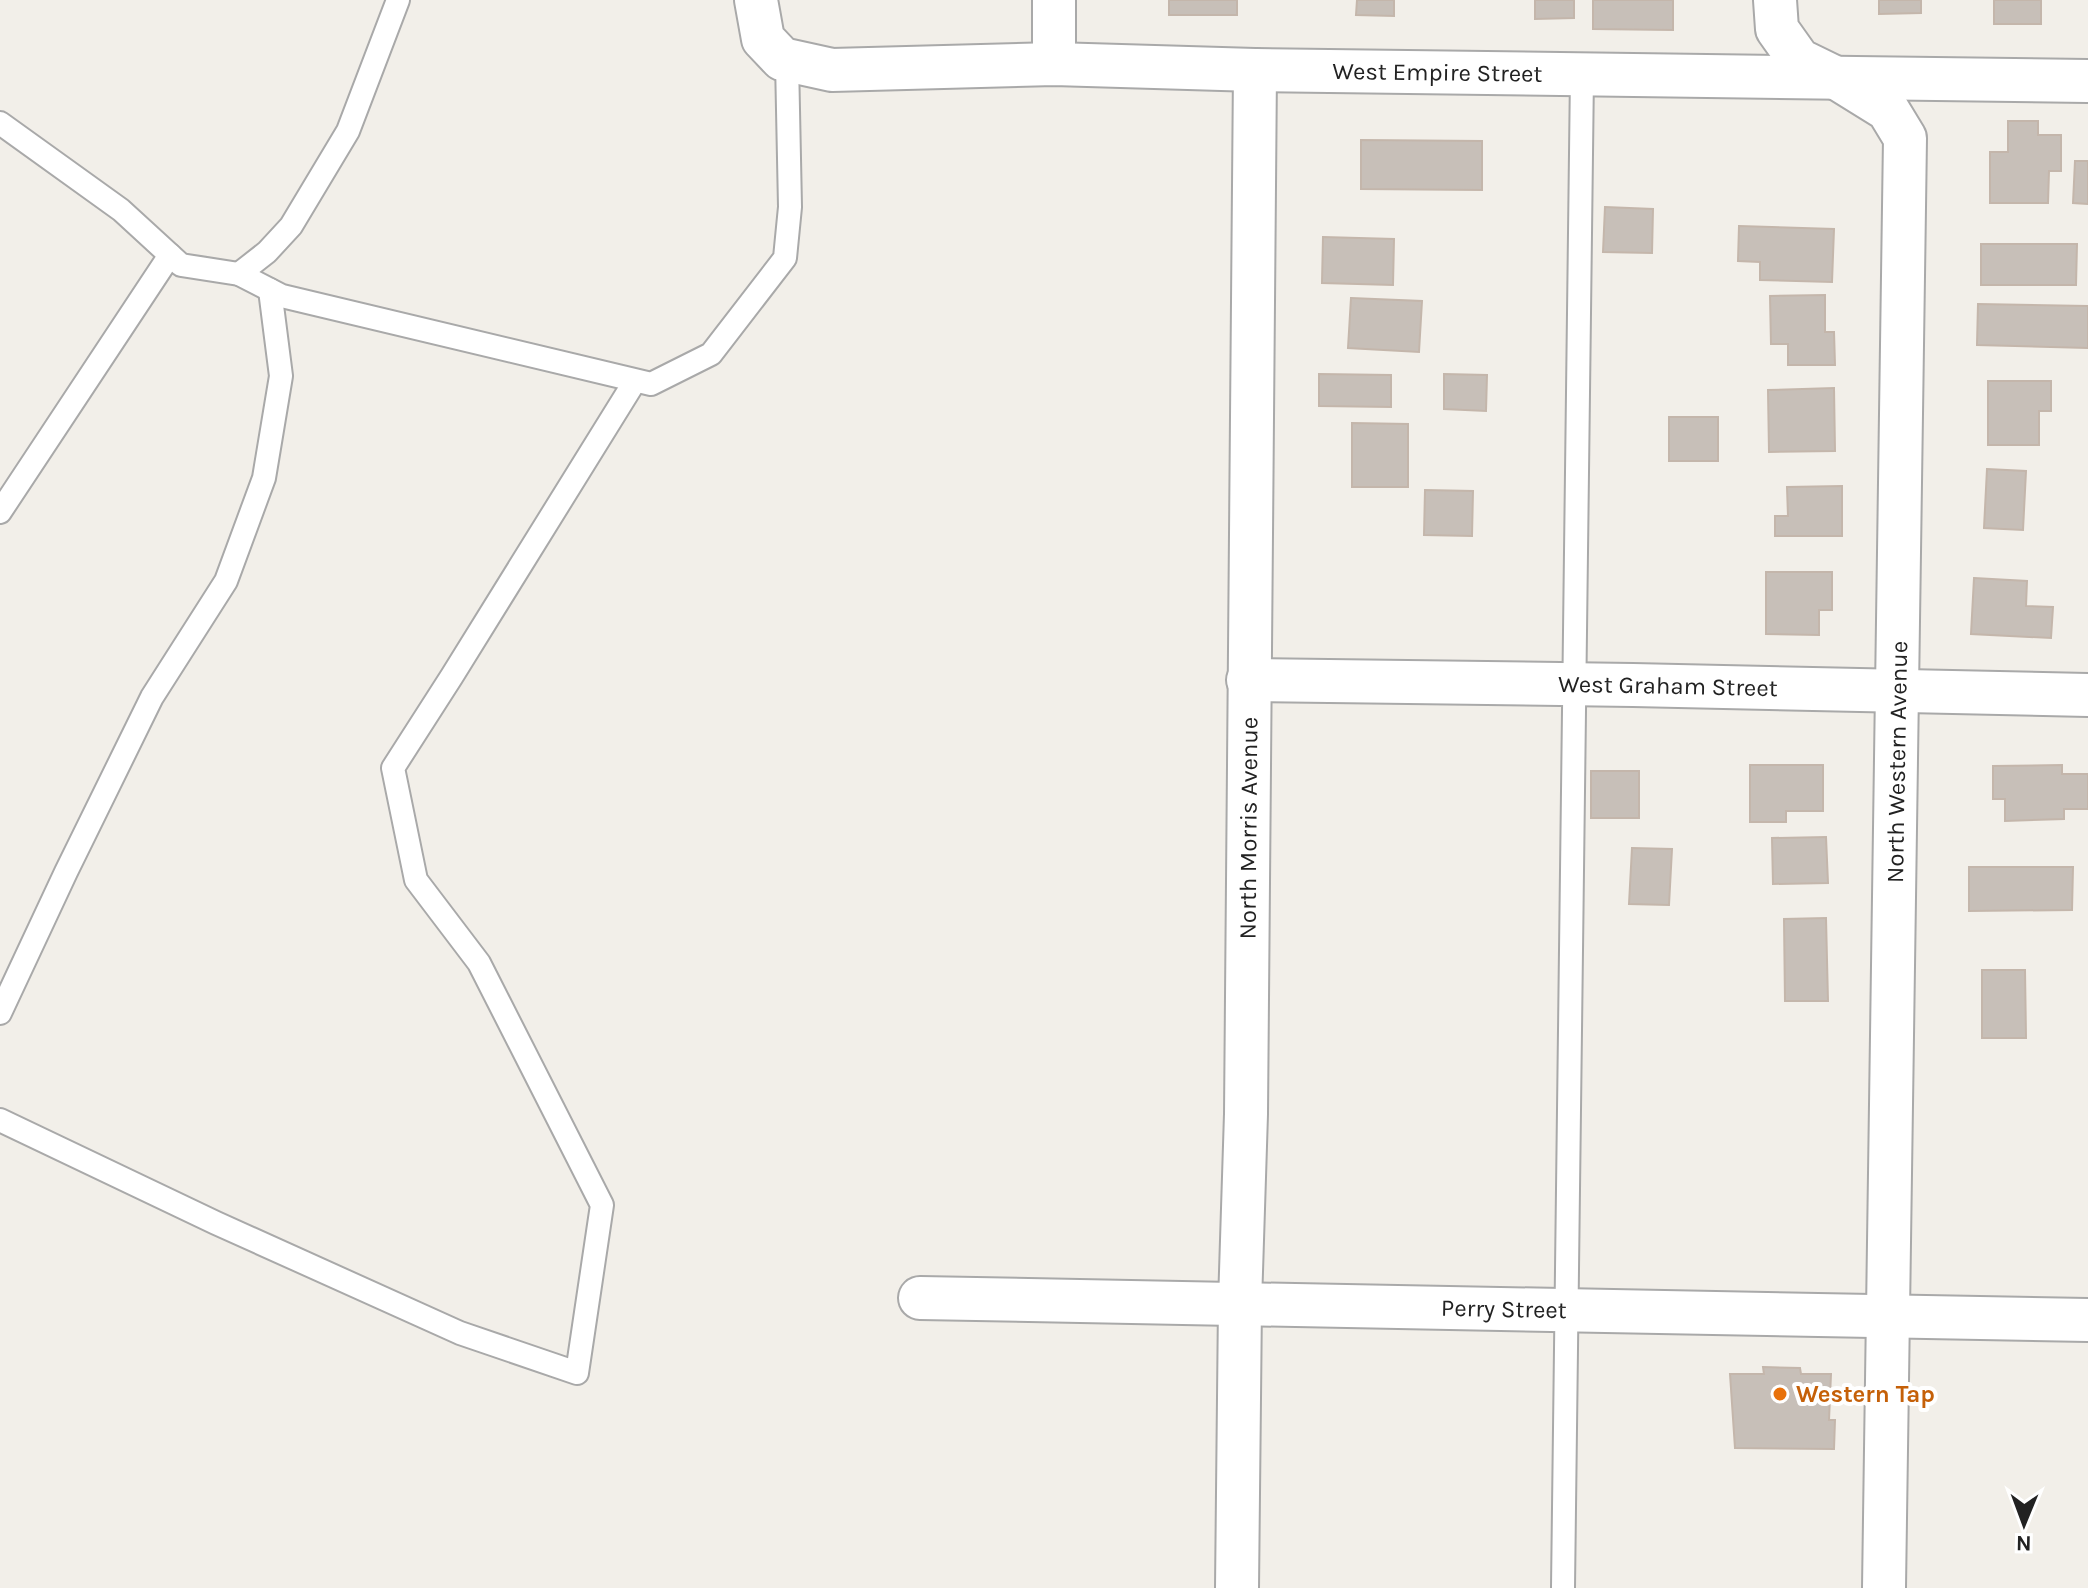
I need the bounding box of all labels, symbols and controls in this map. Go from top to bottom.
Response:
street label: West Empire Street [1332,57,1543,88]
street label: North Western Avenue [1881,641,1913,883]
street label: West Graham Street [1558,670,1778,702]
street label: North Morris Avenue [1234,717,1263,940]
street label: Perry Street [1441,1294,1567,1324]
place label: Western Tap [1796,1380,1935,1408]
marker: Western Tap [1771,1385,1789,1403]
north arrow [1984,1484,2064,1564]
text: N [2016,1530,2032,1556]

